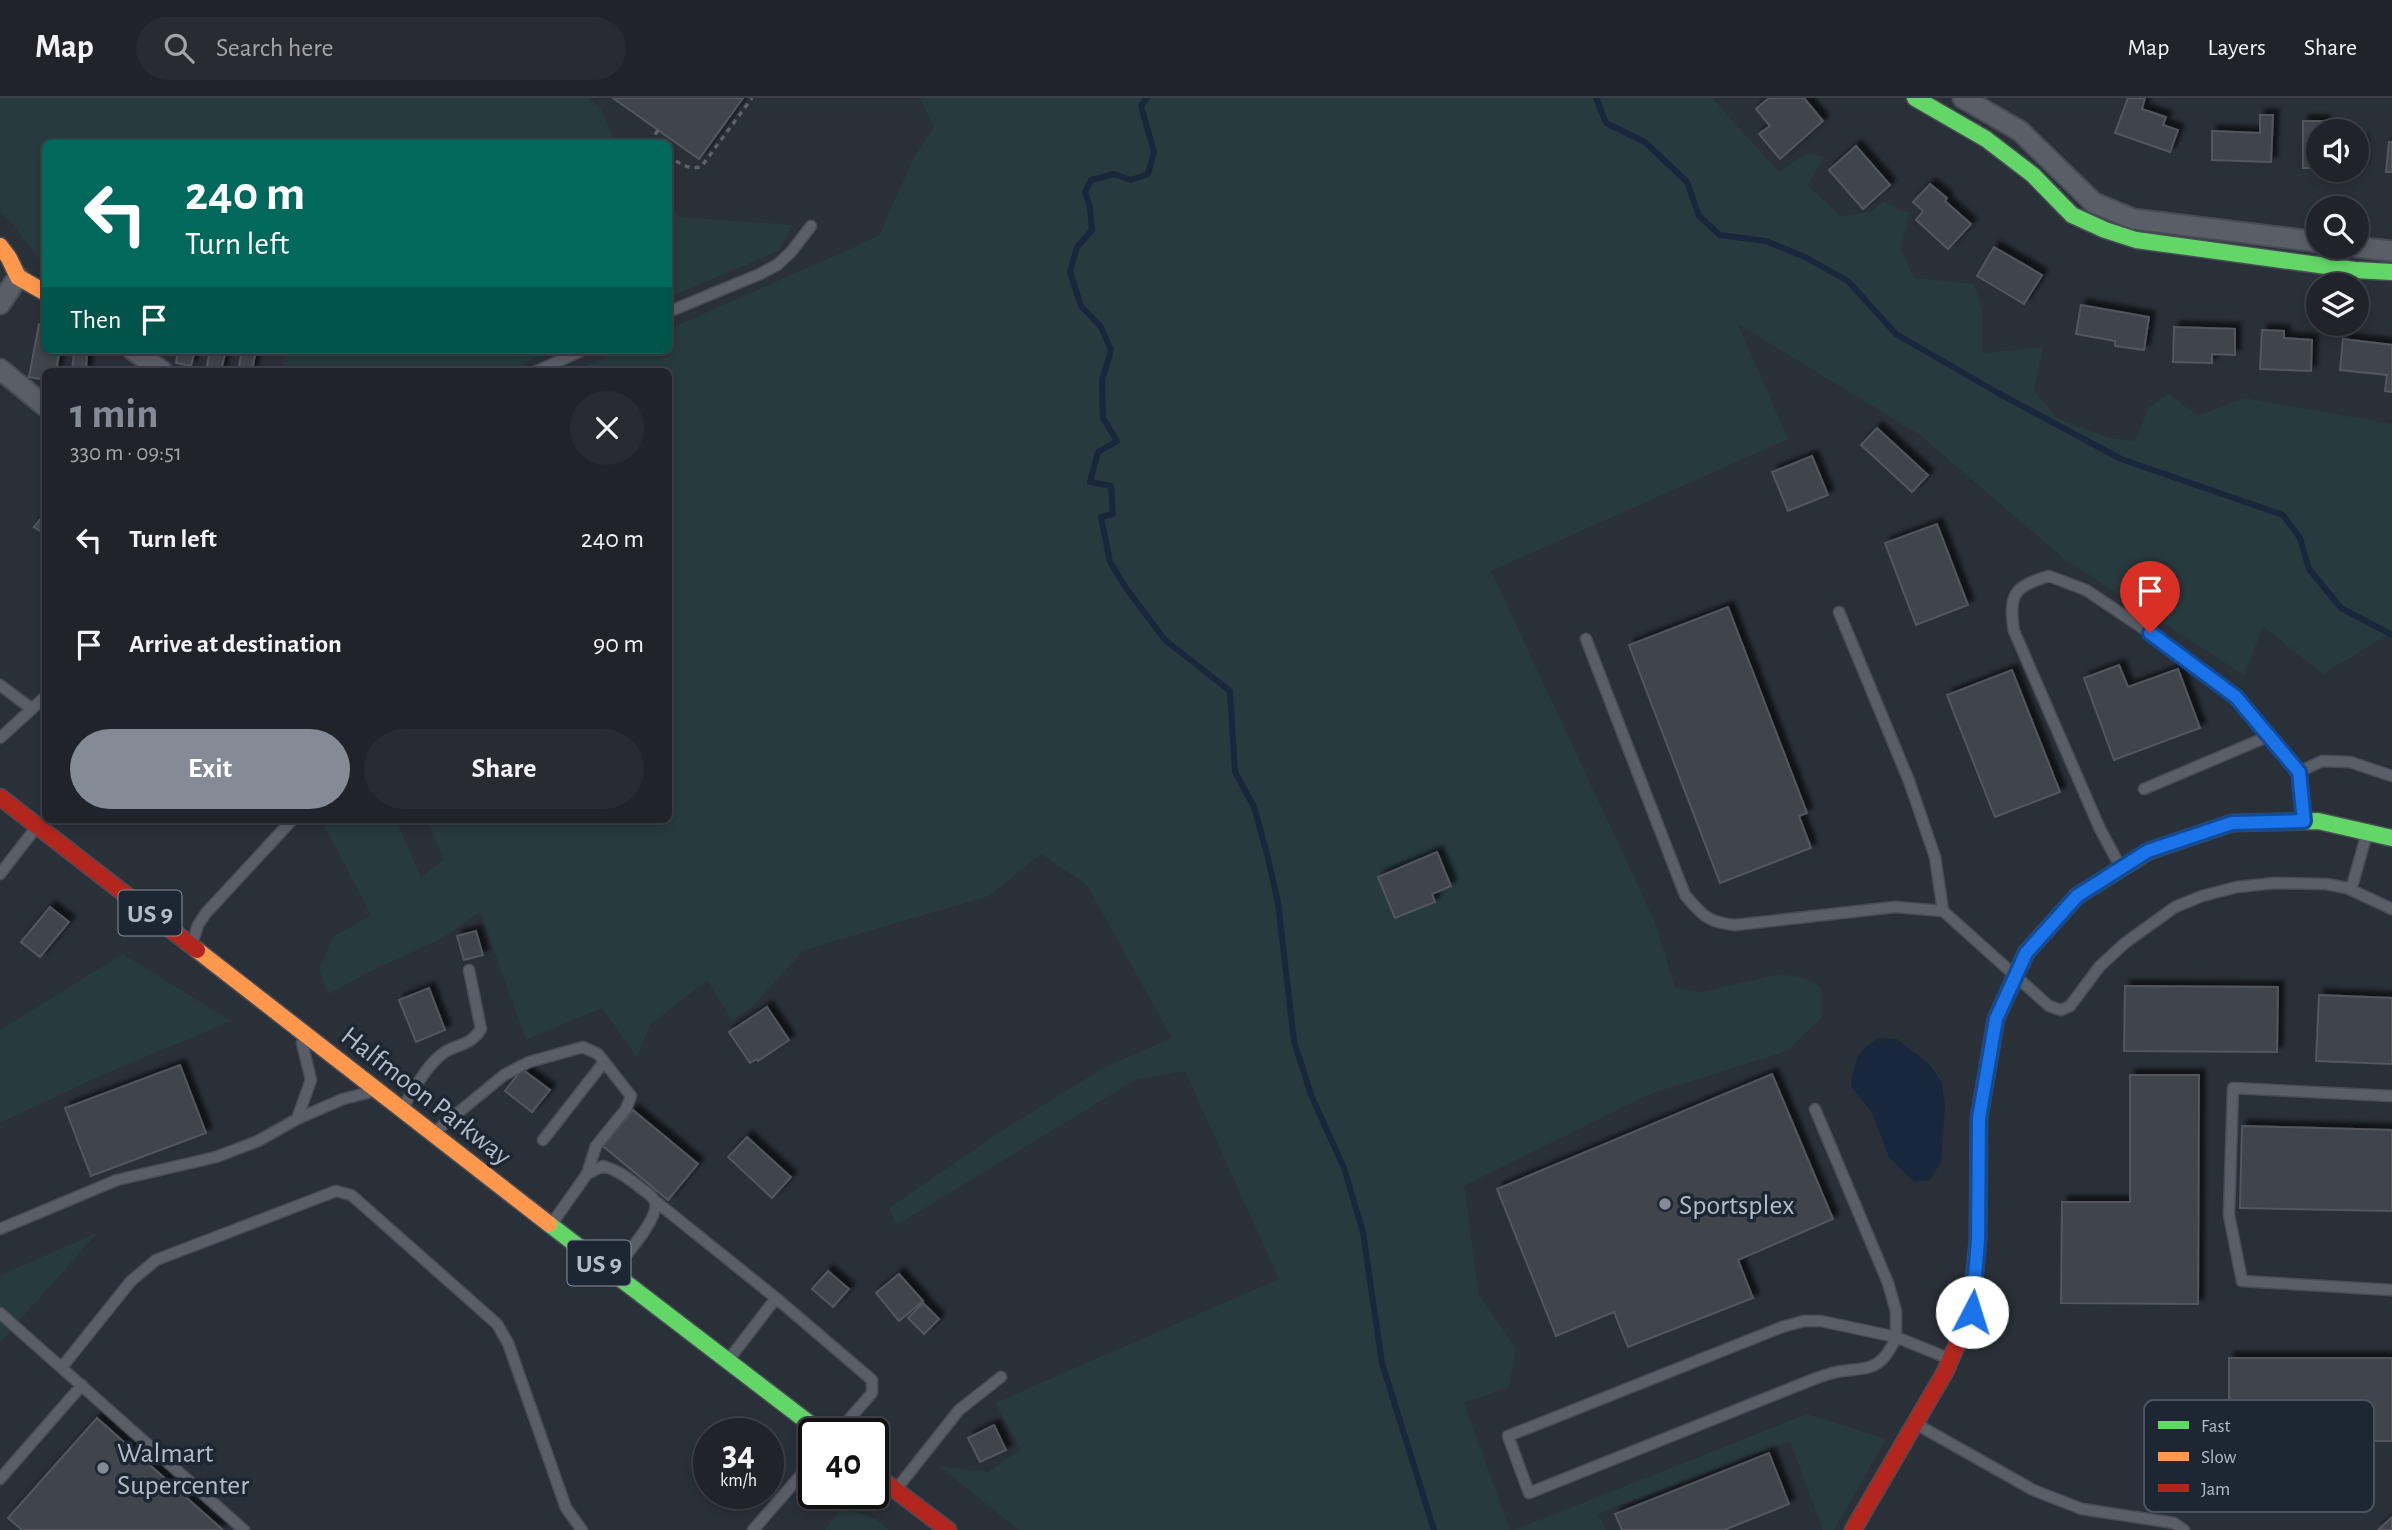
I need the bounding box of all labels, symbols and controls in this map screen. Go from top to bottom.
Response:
search box [136,17,626,80]
icon: search [160,29,198,67]
text: Map [35,31,94,64]
text: Search here [216,35,334,61]
text: Map [2127,36,2169,60]
text: Layers [2207,36,2266,60]
text: Share [2304,36,2357,60]
map controls [2306,119,2369,336]
button: sound [2306,119,2369,182]
icon: left [70,168,161,259]
text: 240 m [185,170,305,219]
button: search [2306,196,2369,259]
text: Turn left [185,228,289,260]
button: layers [2306,273,2369,336]
icon: arrive [135,301,173,339]
text: Then [70,307,121,333]
button: close [570,391,644,465]
text: 1 min [70,393,159,435]
text: 330 m · 09:51 [70,442,182,465]
icon: left [70,521,108,559]
text: Turn left [129,526,217,552]
text: 240 m [581,526,644,552]
pin [2120,561,2180,633]
icon: arrive [2131,572,2169,610]
icon: arrive [70,626,108,664]
text: Arrive at destination [129,631,342,657]
text: 90 m [593,631,644,657]
button: Exit [70,729,350,809]
button: Share [364,729,644,809]
road number: US 9 [118,890,182,936]
street label: Halfmoon Parkway [336,1022,516,1171]
place label: Sportsplex [1679,1192,1795,1220]
marker: Sportsplex [1657,1196,1673,1212]
road number: US 9 [568,1240,630,1286]
position arrow [1935,1275,2009,1349]
legend [2144,1400,2374,1512]
text: Fast [2201,1417,2231,1436]
speed limit sign: 40 [798,1418,889,1509]
text: 34 [722,1437,755,1472]
place label: Walmart Supercenter [117,1440,249,1500]
text: Slow [2201,1448,2237,1467]
marker: Walmart Supercenter [95,1460,111,1476]
text: km/h [720,1472,757,1490]
text: Jam [2201,1480,2230,1499]

